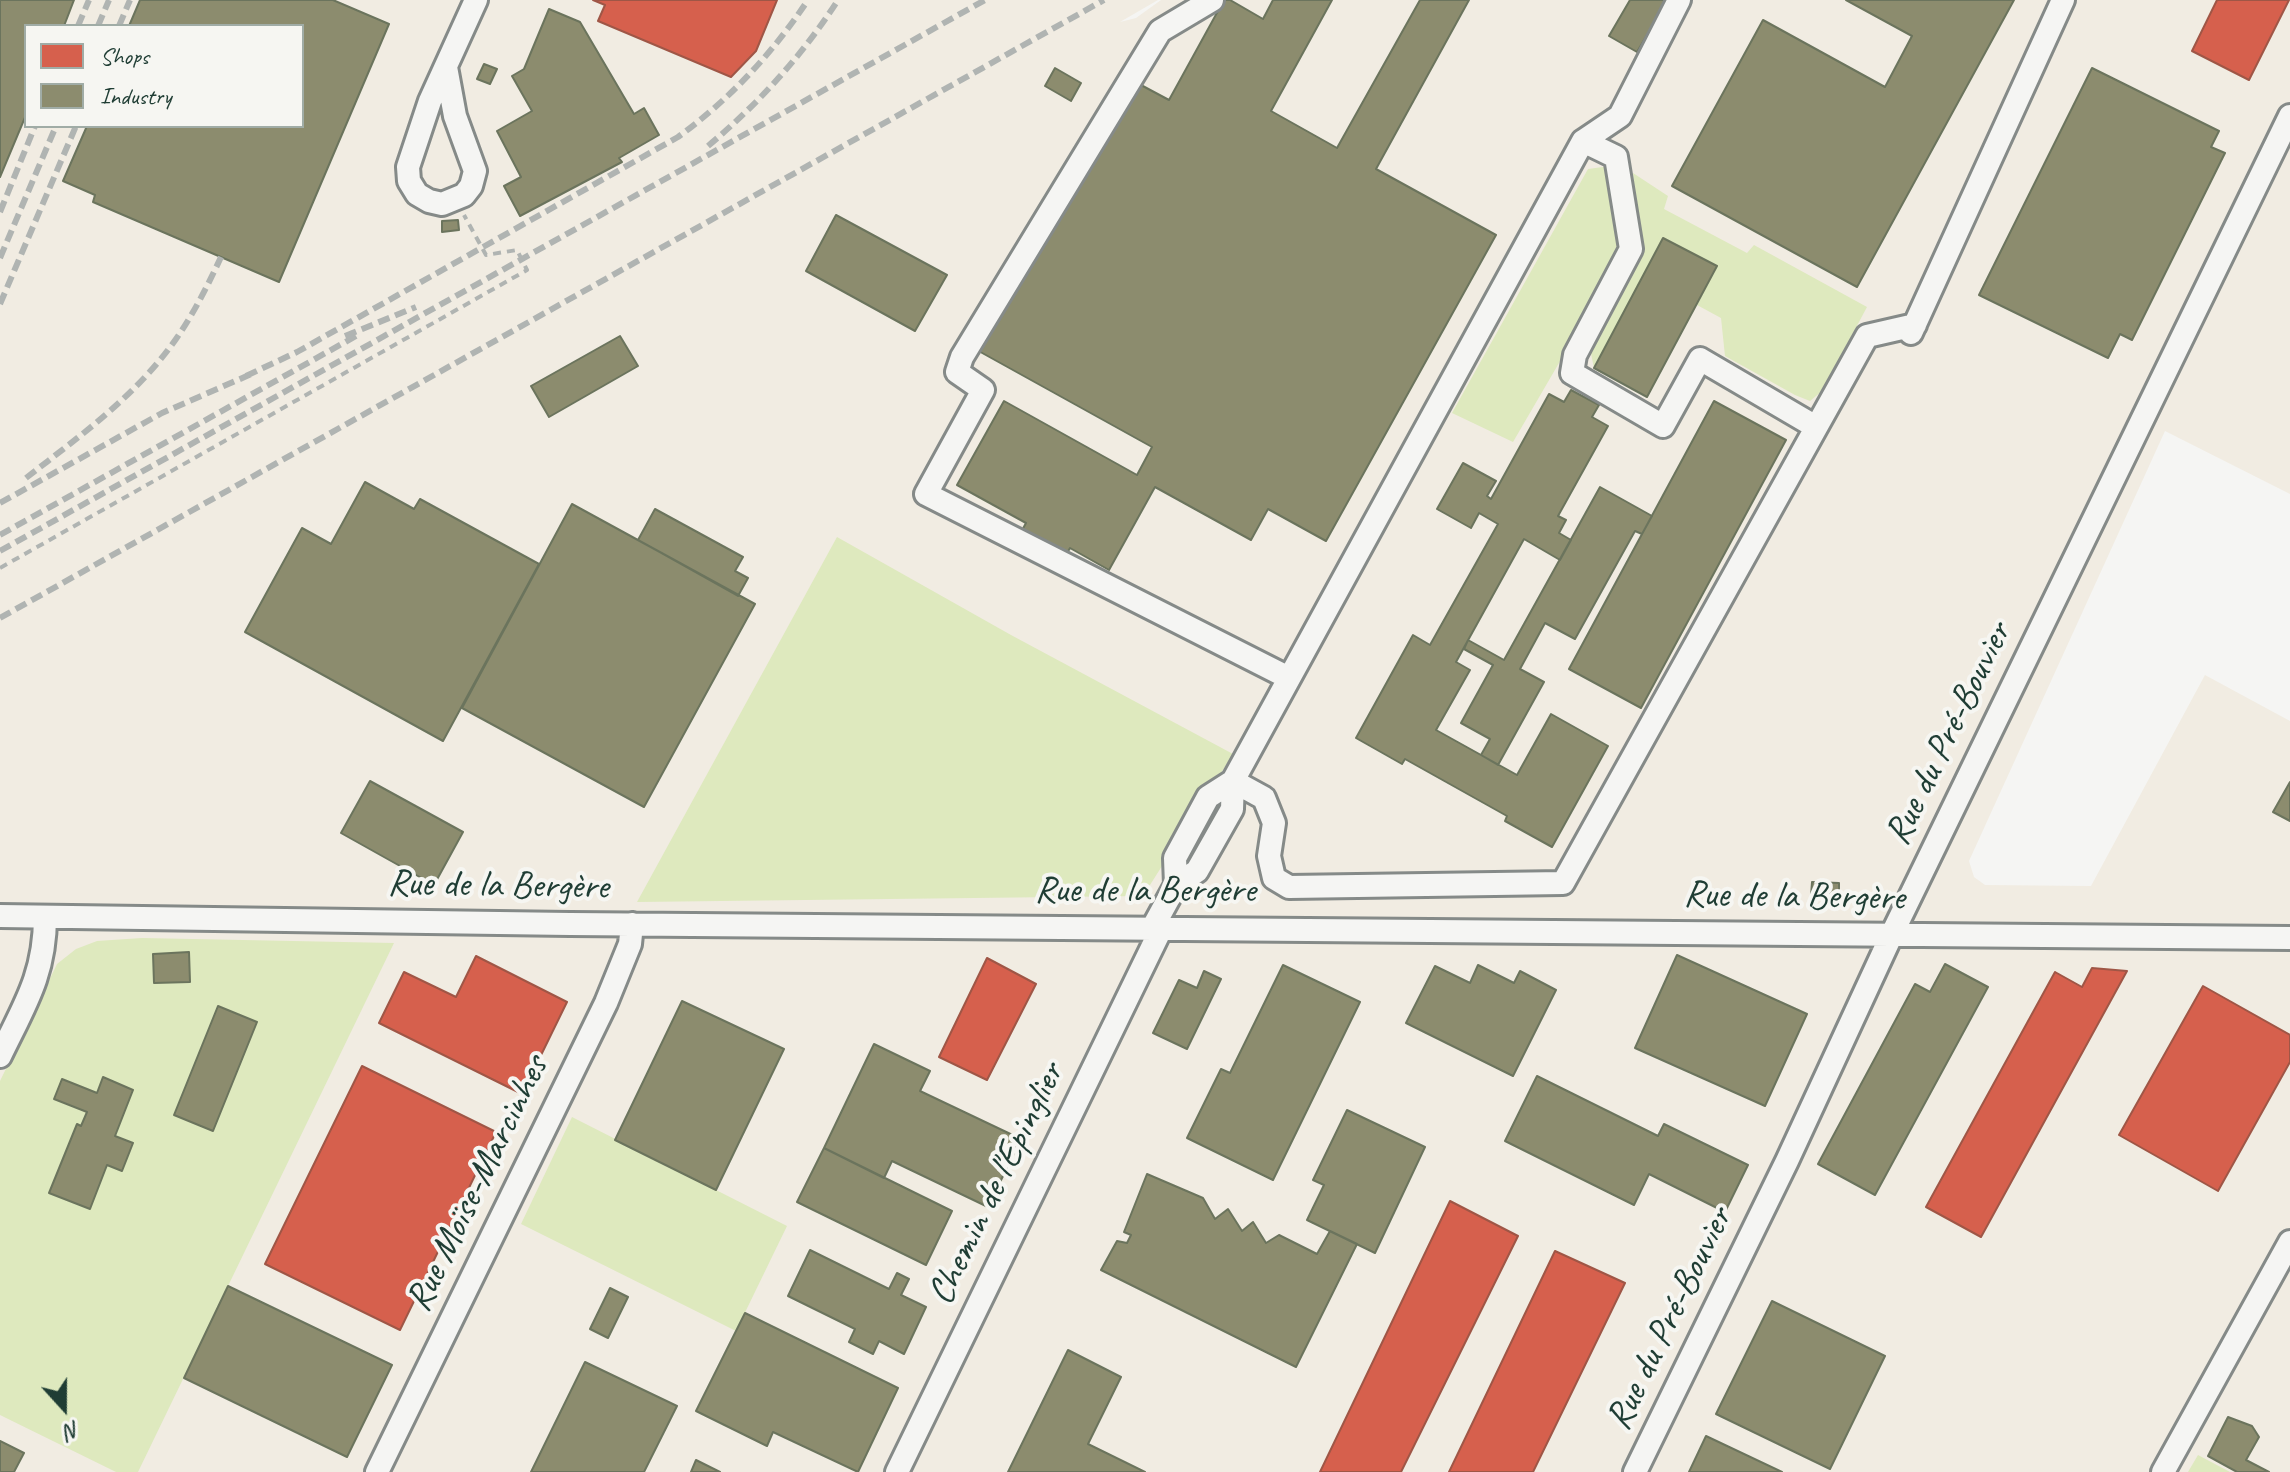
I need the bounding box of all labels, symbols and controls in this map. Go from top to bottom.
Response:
legend [24,24,304,128]
text: Shops [100,41,149,71]
text: Industry [100,81,171,111]
street label: Rue du Pré-Bouvier [1876,615,2022,853]
street label: Rue de la Bergère [387,861,609,911]
street label: Rue de la Bergère [1034,868,1256,914]
street label: Rue de la Bergère [1683,872,1905,922]
street label: Rue Moïse-Marcinhes [396,1049,560,1319]
street label: Chemin de l'Epinglier [919,1056,1075,1312]
street label: Rue du Pré-Bouvier [1597,1200,1743,1438]
north arrow [24,1368,104,1448]
text: N [61,1415,84,1446]

